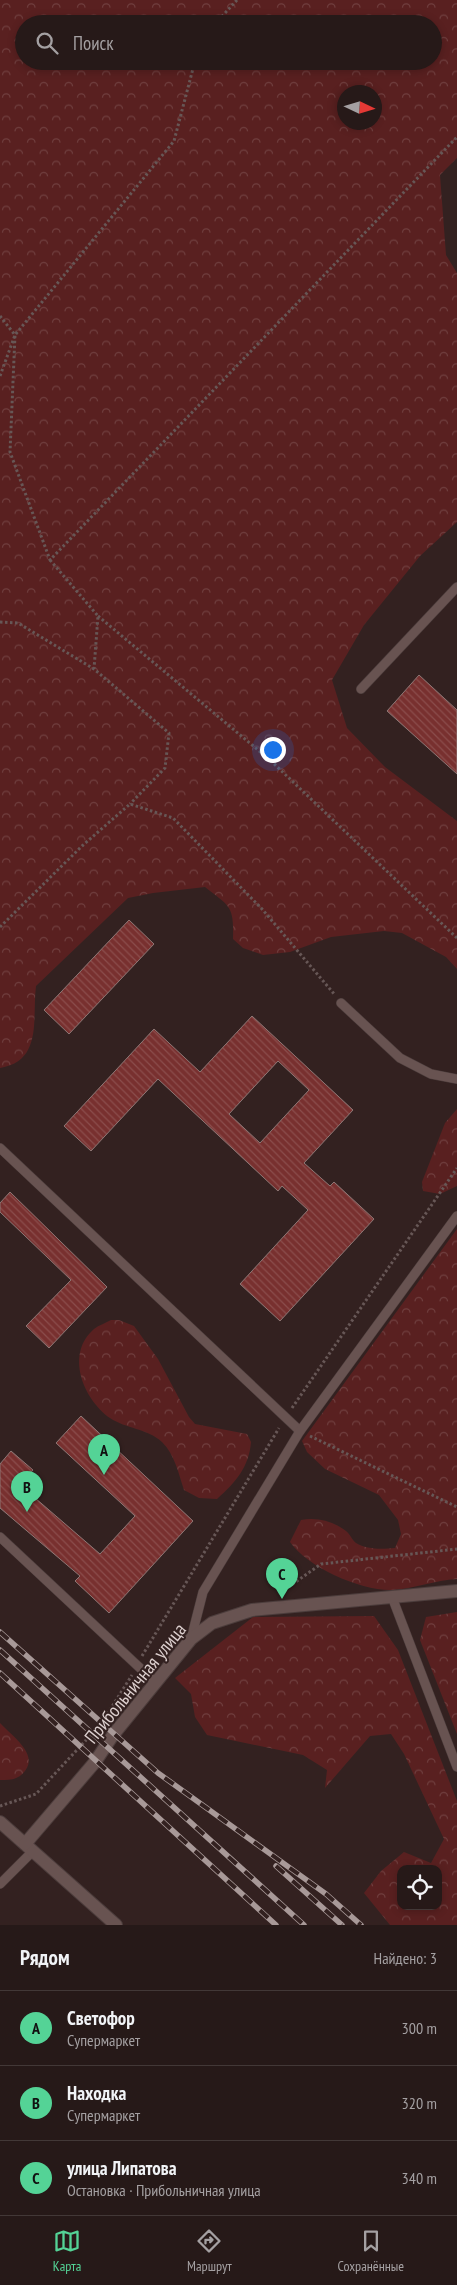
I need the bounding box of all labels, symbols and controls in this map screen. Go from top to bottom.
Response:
search box [15,15,442,70]
icon: search [33,29,61,57]
text: Поиск [73,31,114,55]
north arrow [337,85,382,130]
your location [260,737,286,763]
pin: A [88,1434,120,1475]
pin: B [11,1471,43,1512]
pin: C [266,1558,298,1599]
street label: Прибольничная улица [79,1618,191,1748]
map controls [397,1865,442,1910]
button: locate [397,1865,442,1910]
text: Рядом [20,1944,70,1971]
text: Найдено: 3 [374,1948,437,1968]
text: Светофор [67,2006,135,2030]
text: A [32,2018,40,2038]
text: 300 m [402,2018,437,2038]
text: Супермаркет [67,2030,140,2050]
text: Находка [67,2081,126,2105]
text: B [32,2093,40,2113]
text: 320 m [402,2093,437,2113]
text: Супермаркет [67,2105,140,2125]
text: улица Липатова [67,2156,177,2180]
text: C [32,2168,40,2188]
text: 340 m [402,2168,437,2188]
text: Остановка · Прибольничная улица [67,2180,261,2200]
tab: Карта [53,2227,81,2275]
tab: Маршрут [187,2227,232,2275]
tab: Сохранённые [337,2227,404,2275]

